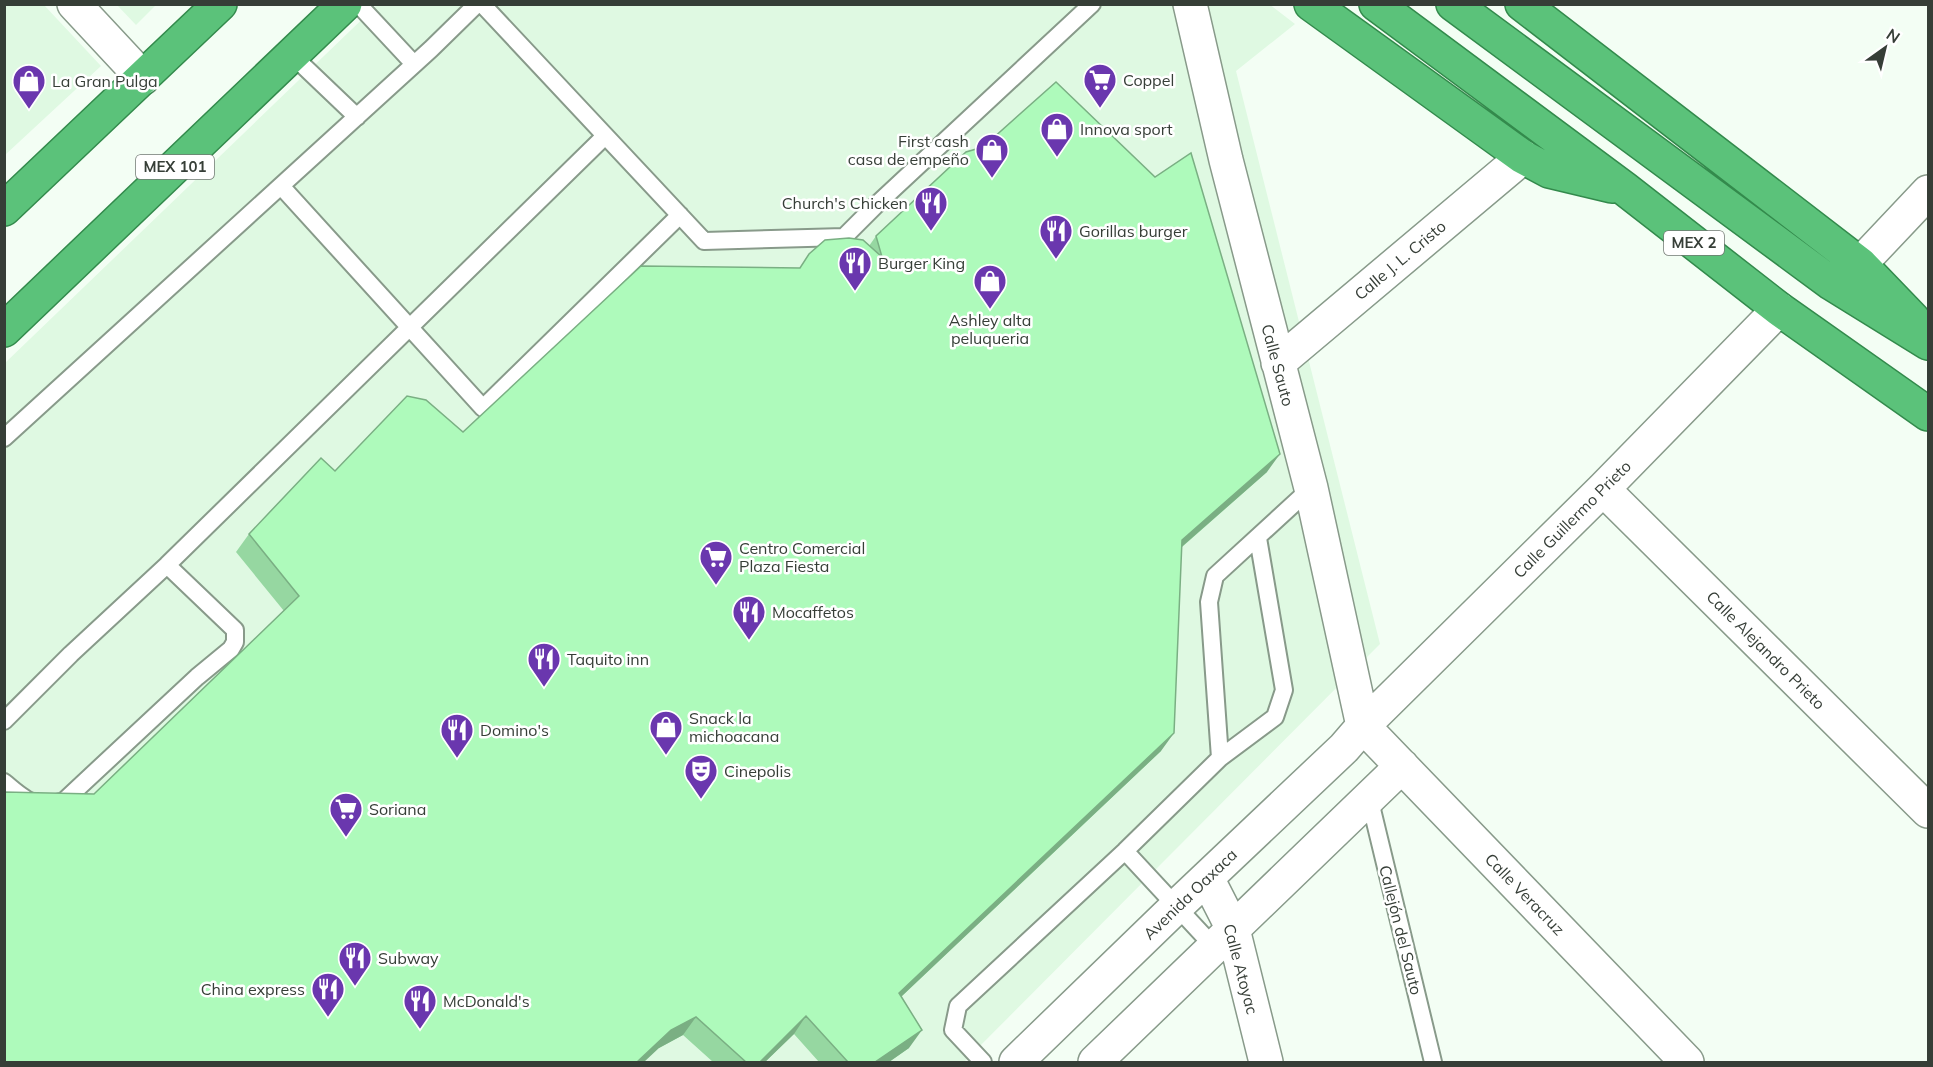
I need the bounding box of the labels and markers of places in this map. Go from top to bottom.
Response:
supermarket icon: Coppel [1082,62,1118,109]
shop icon: La Gran Pulga [11,63,47,110]
place label: Coppel [1123,70,1174,90]
place label: La Gran Pulga [52,71,158,91]
shop icon: Innova sport [1039,111,1075,158]
place label: Innova sport [1080,119,1173,139]
place label: First cash casa de empeño [848,131,969,169]
shop icon: First cash casa de empeño [974,132,1010,179]
restaurant icon: Church's Chicken [913,185,949,232]
place label: Church's Chicken [782,193,908,213]
restaurant icon: Gorillas burger [1038,213,1074,260]
place label: Gorillas burger [1079,221,1188,241]
restaurant icon: Burger King [837,245,873,292]
place label: Burger King [878,253,965,273]
shop icon: Ashley alta peluqueria [972,263,1008,310]
place label: Ashley alta peluqueria [949,310,1031,348]
place label: Centro Comercial Plaza Fiesta [739,538,865,576]
supermarket icon: Centro Comercial Plaza Fiesta [698,539,734,586]
restaurant icon: Mocaffetos [731,594,767,641]
place label: Mocaffetos [772,602,854,622]
restaurant icon: Taquito inn [526,641,562,688]
place label: Taquito inn [567,649,649,669]
place label: Snack la michoacana [689,708,779,746]
shop icon: Snack la michoacana [648,709,684,756]
restaurant icon: Domino's [439,712,475,759]
place label: Domino's [480,720,549,740]
theatre icon: Cinepolis [683,753,719,800]
place label: Cinepolis [724,761,791,781]
supermarket icon: Soriana [328,791,364,838]
place label: Soriana [369,799,426,819]
restaurant icon: Subway [337,940,373,987]
place label: Subway [378,948,439,968]
restaurant icon: China express [310,971,346,1018]
place label: China express [201,979,305,999]
restaurant icon: McDonald's [402,983,438,1030]
place label: McDonald's [443,991,530,1011]

